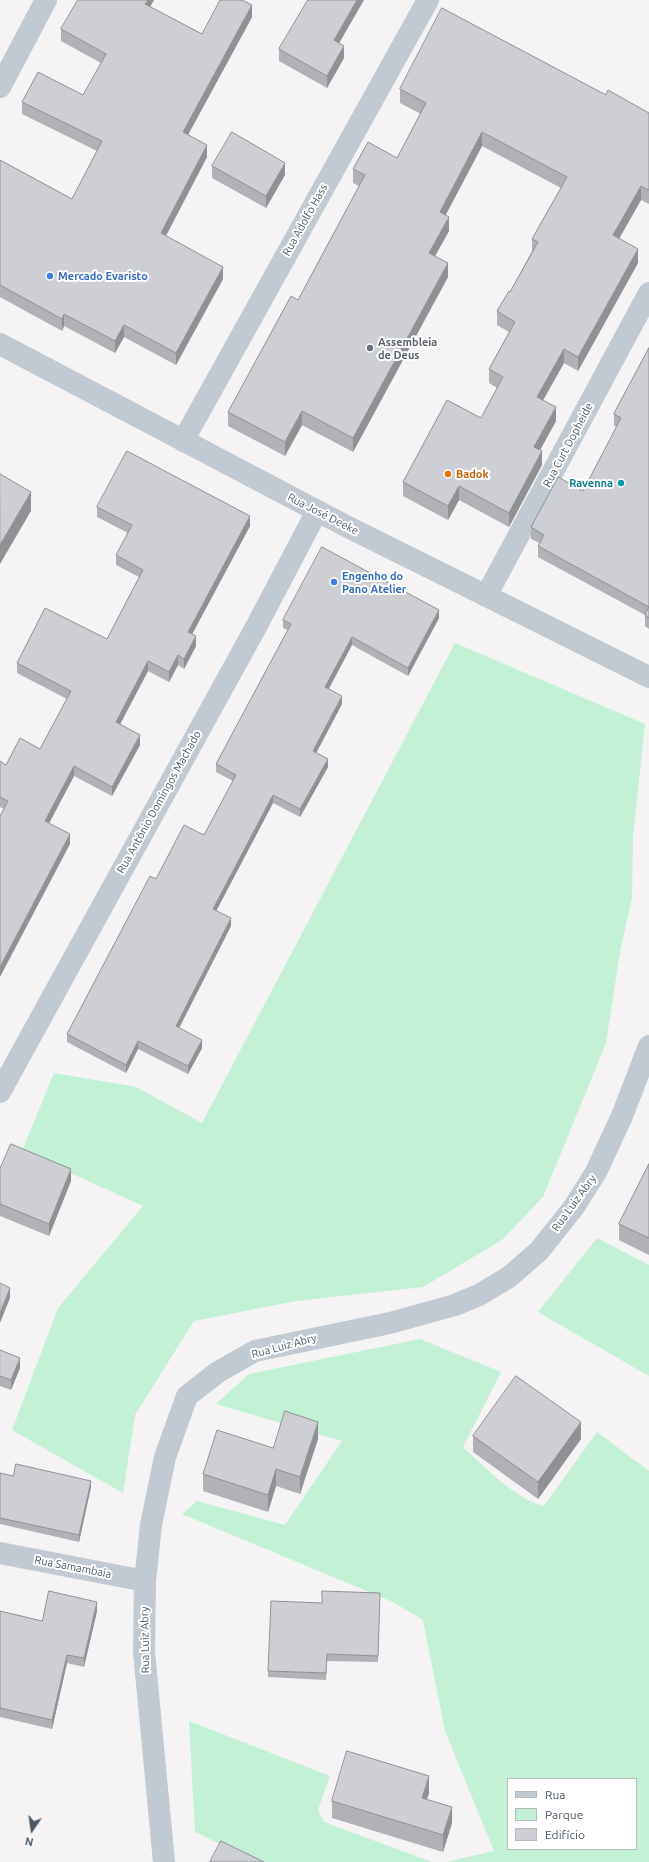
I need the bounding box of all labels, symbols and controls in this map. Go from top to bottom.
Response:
street label: Rua Adolfo Hass [280,182,330,258]
place label: Mercado Evaristo [58,269,148,283]
marker: Mercado Evaristo [45,271,55,281]
place label: Assembleia de Deus [378,335,437,361]
marker: Assembleia de Deus [365,343,375,353]
street label: Rua Curt Dopheide [540,401,596,489]
place label: Badok [456,467,489,481]
marker: Badok [443,469,453,479]
place label: Ravenna [569,476,613,490]
marker: Ravenna [616,478,626,488]
street label: Rua José Deeke [285,490,361,538]
place label: Engenho do Pano Atelier [342,569,406,595]
marker: Engenho do Pano Atelier [329,577,339,587]
street label: Rua Antônio Domingos Machado [114,728,204,876]
street label: Rua Luiz Abry [549,1172,599,1234]
street label: Rua Luiz Abry [250,1331,318,1361]
street label: Rua Samambaia [34,1553,112,1581]
street label: Rua Luiz Abry [138,1607,152,1673]
legend [507,1778,637,1850]
text: Rua [545,1788,566,1801]
text: Parque [545,1808,583,1821]
north arrow [12,1810,52,1850]
text: Edifício [545,1828,585,1841]
text: N [24,1835,35,1848]

